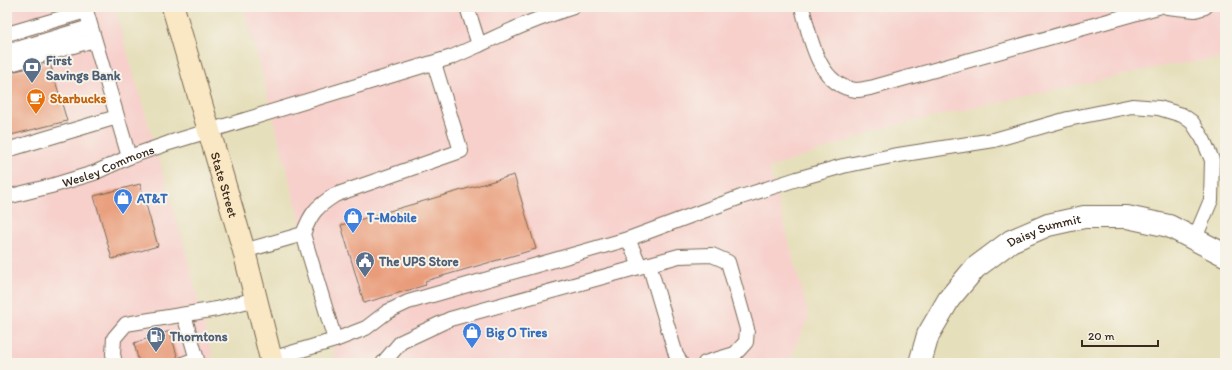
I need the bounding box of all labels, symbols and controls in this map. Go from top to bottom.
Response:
place label: First Savings Bank [46,53,121,84]
bank icon: First Savings Bank [21,56,43,84]
cafe icon: Starbucks [25,87,47,115]
place label: Starbucks [50,91,106,106]
street label: Wesley Commons [60,142,157,190]
street label: State Street [208,150,241,219]
shop icon: AT&T [112,187,134,215]
place label: AT&T [136,191,168,206]
shop icon: T-Mobile [342,206,364,234]
place label: T-Mobile [366,210,417,225]
street label: Daisy Summit [1003,211,1083,250]
public building icon: The UPS Store [354,250,376,278]
place label: The UPS Store [378,254,459,269]
shop icon: Big O Tires [461,321,483,349]
scale bar [1082,322,1158,348]
fuel station icon: Thorntons [145,325,167,353]
place label: Big O Tires [486,325,547,341]
place label: Thorntons [169,329,228,344]
text: 20 m [1088,329,1115,343]

